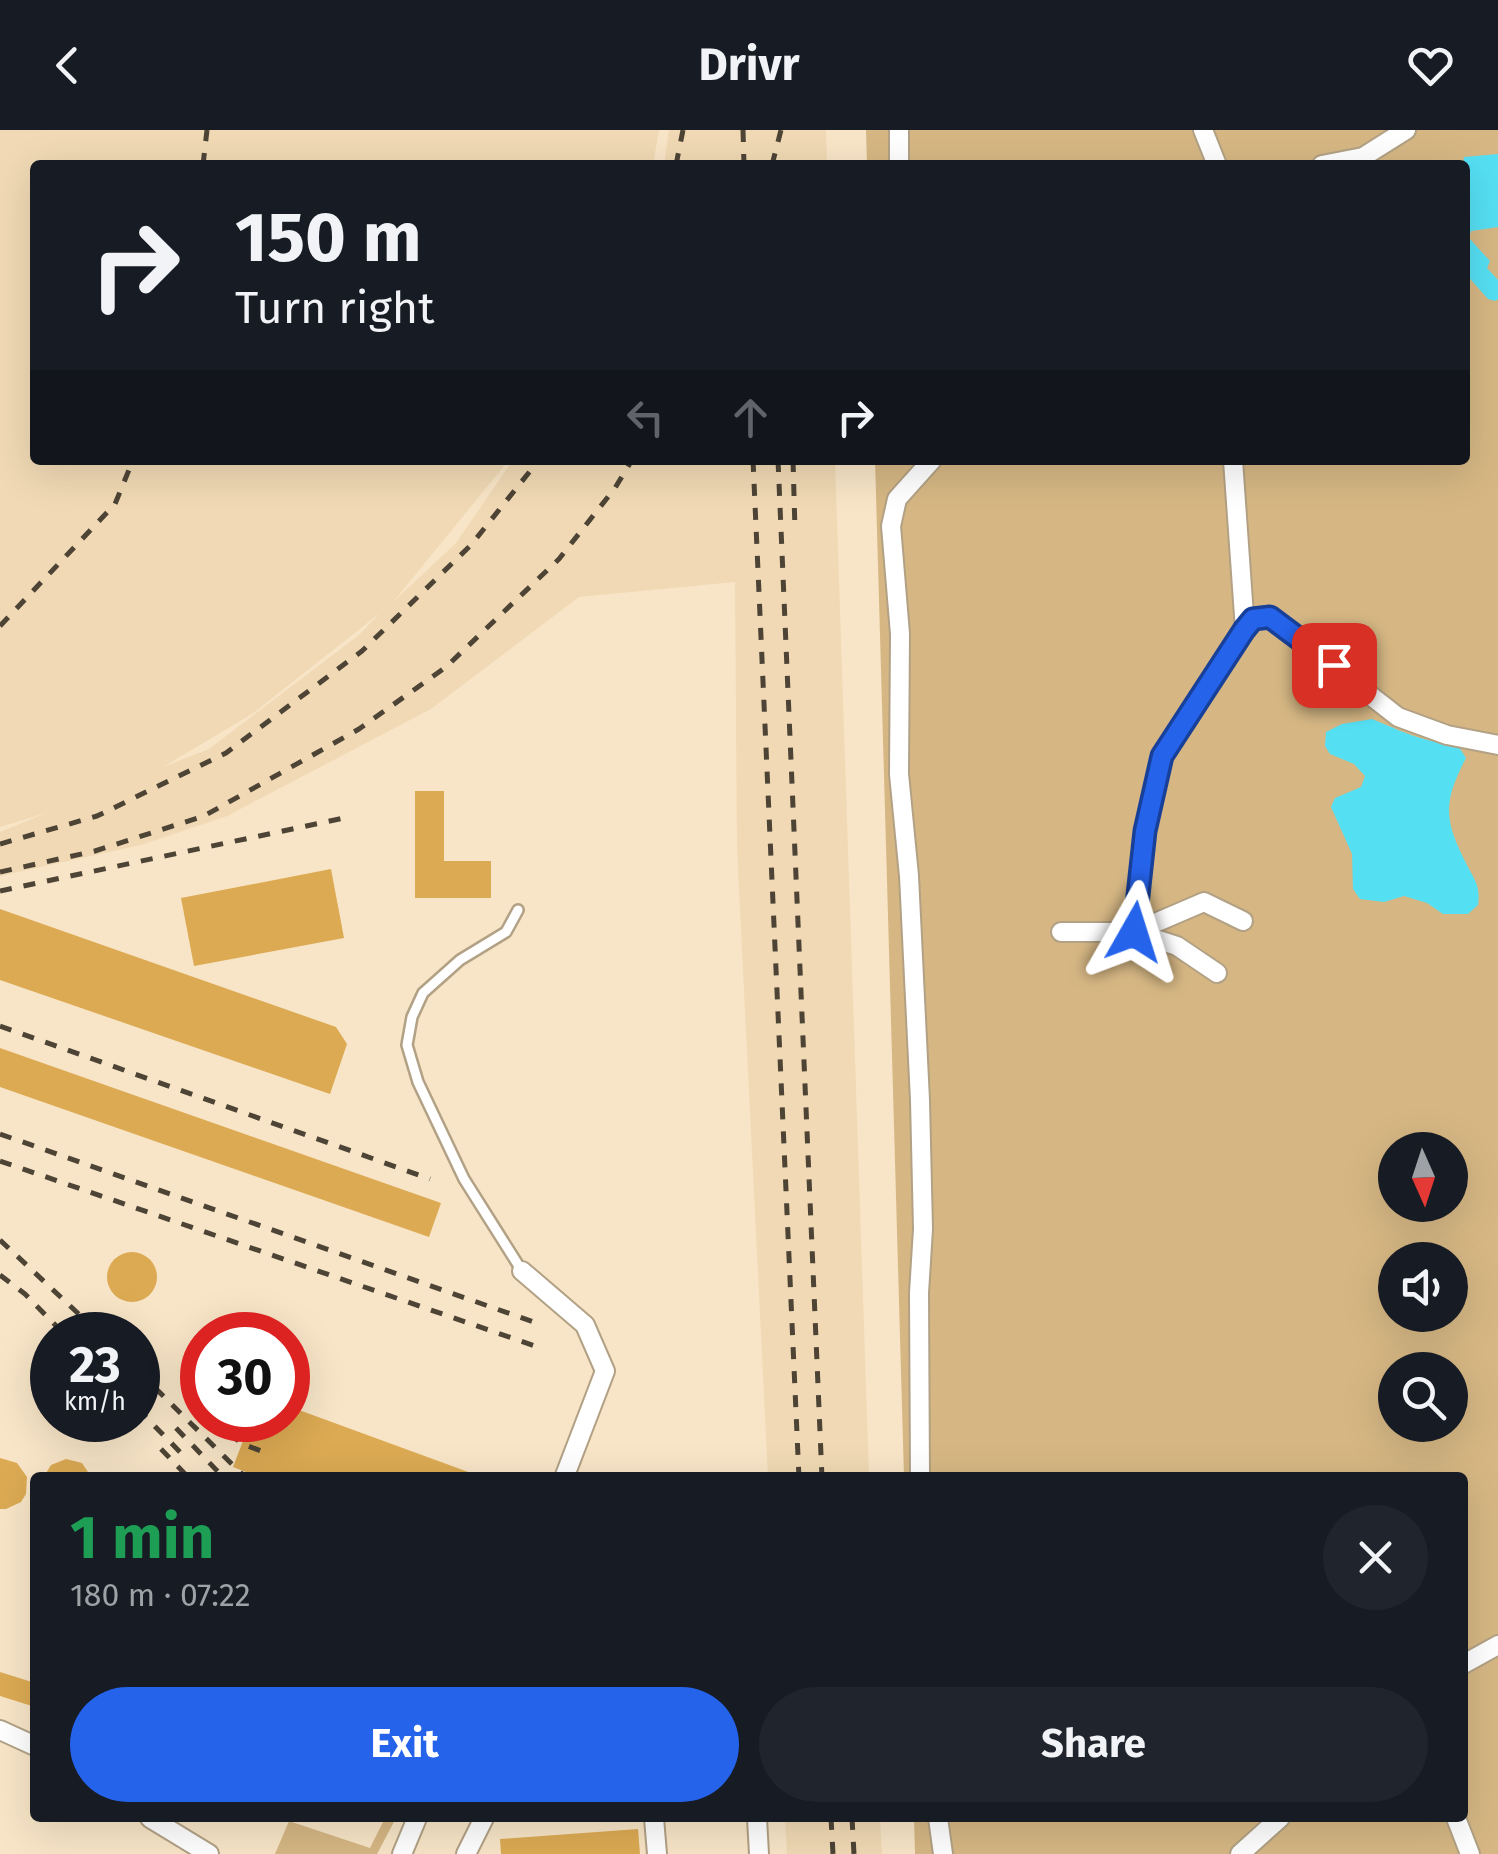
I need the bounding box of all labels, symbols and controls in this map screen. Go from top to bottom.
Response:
icon: back [40,38,95,93]
text: Drivr [698,38,800,92]
icon: heart [1403,38,1458,93]
text: 150 m [235,196,422,280]
icon: right [70,200,200,330]
text: Turn right [235,281,434,335]
icon: left [618,390,673,445]
icon: ahead [723,390,778,445]
icon: right [828,390,883,445]
pin [1292,623,1377,708]
icon: arrive [1307,638,1362,693]
position arrow [1082,880,1186,984]
north arrow [1378,1132,1468,1222]
map controls [1378,1132,1468,1442]
button: sound [1378,1242,1468,1332]
speed limit sign: 30 [180,1312,310,1442]
text: 23 [69,1335,121,1395]
button: search [1378,1352,1468,1442]
text: km/h [64,1387,126,1417]
text: 1 min [70,1502,214,1574]
button: close [1323,1505,1428,1610]
text: 180 m · 07:22 [70,1576,251,1614]
button: Exit [70,1687,739,1802]
button: Share [759,1687,1428,1802]

